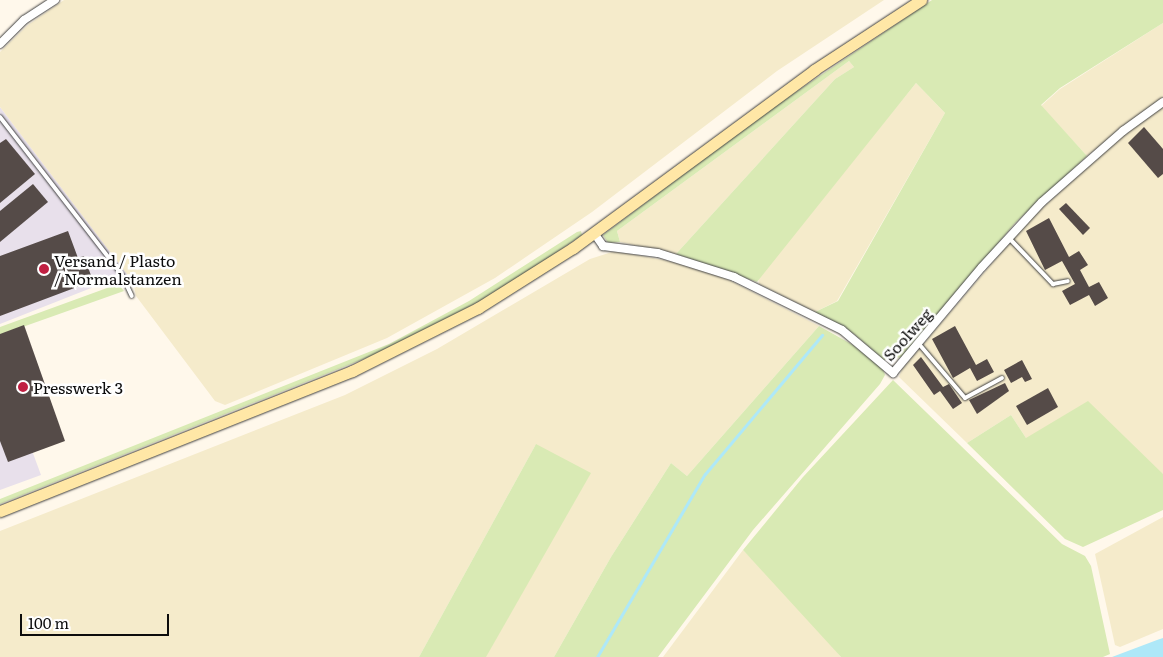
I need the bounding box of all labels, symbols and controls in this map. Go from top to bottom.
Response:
place label: Versand / Plasto / Normalstanzen [54,250,182,288]
marker: Versand / Plasto / Normalstanzen [38,263,50,275]
street label: Soolweg [878,304,936,364]
place label: Presswerk 3 [33,377,123,397]
marker: Presswerk 3 [17,381,29,393]
scale bar [22,604,171,636]
text: 100 m [28,611,69,634]

